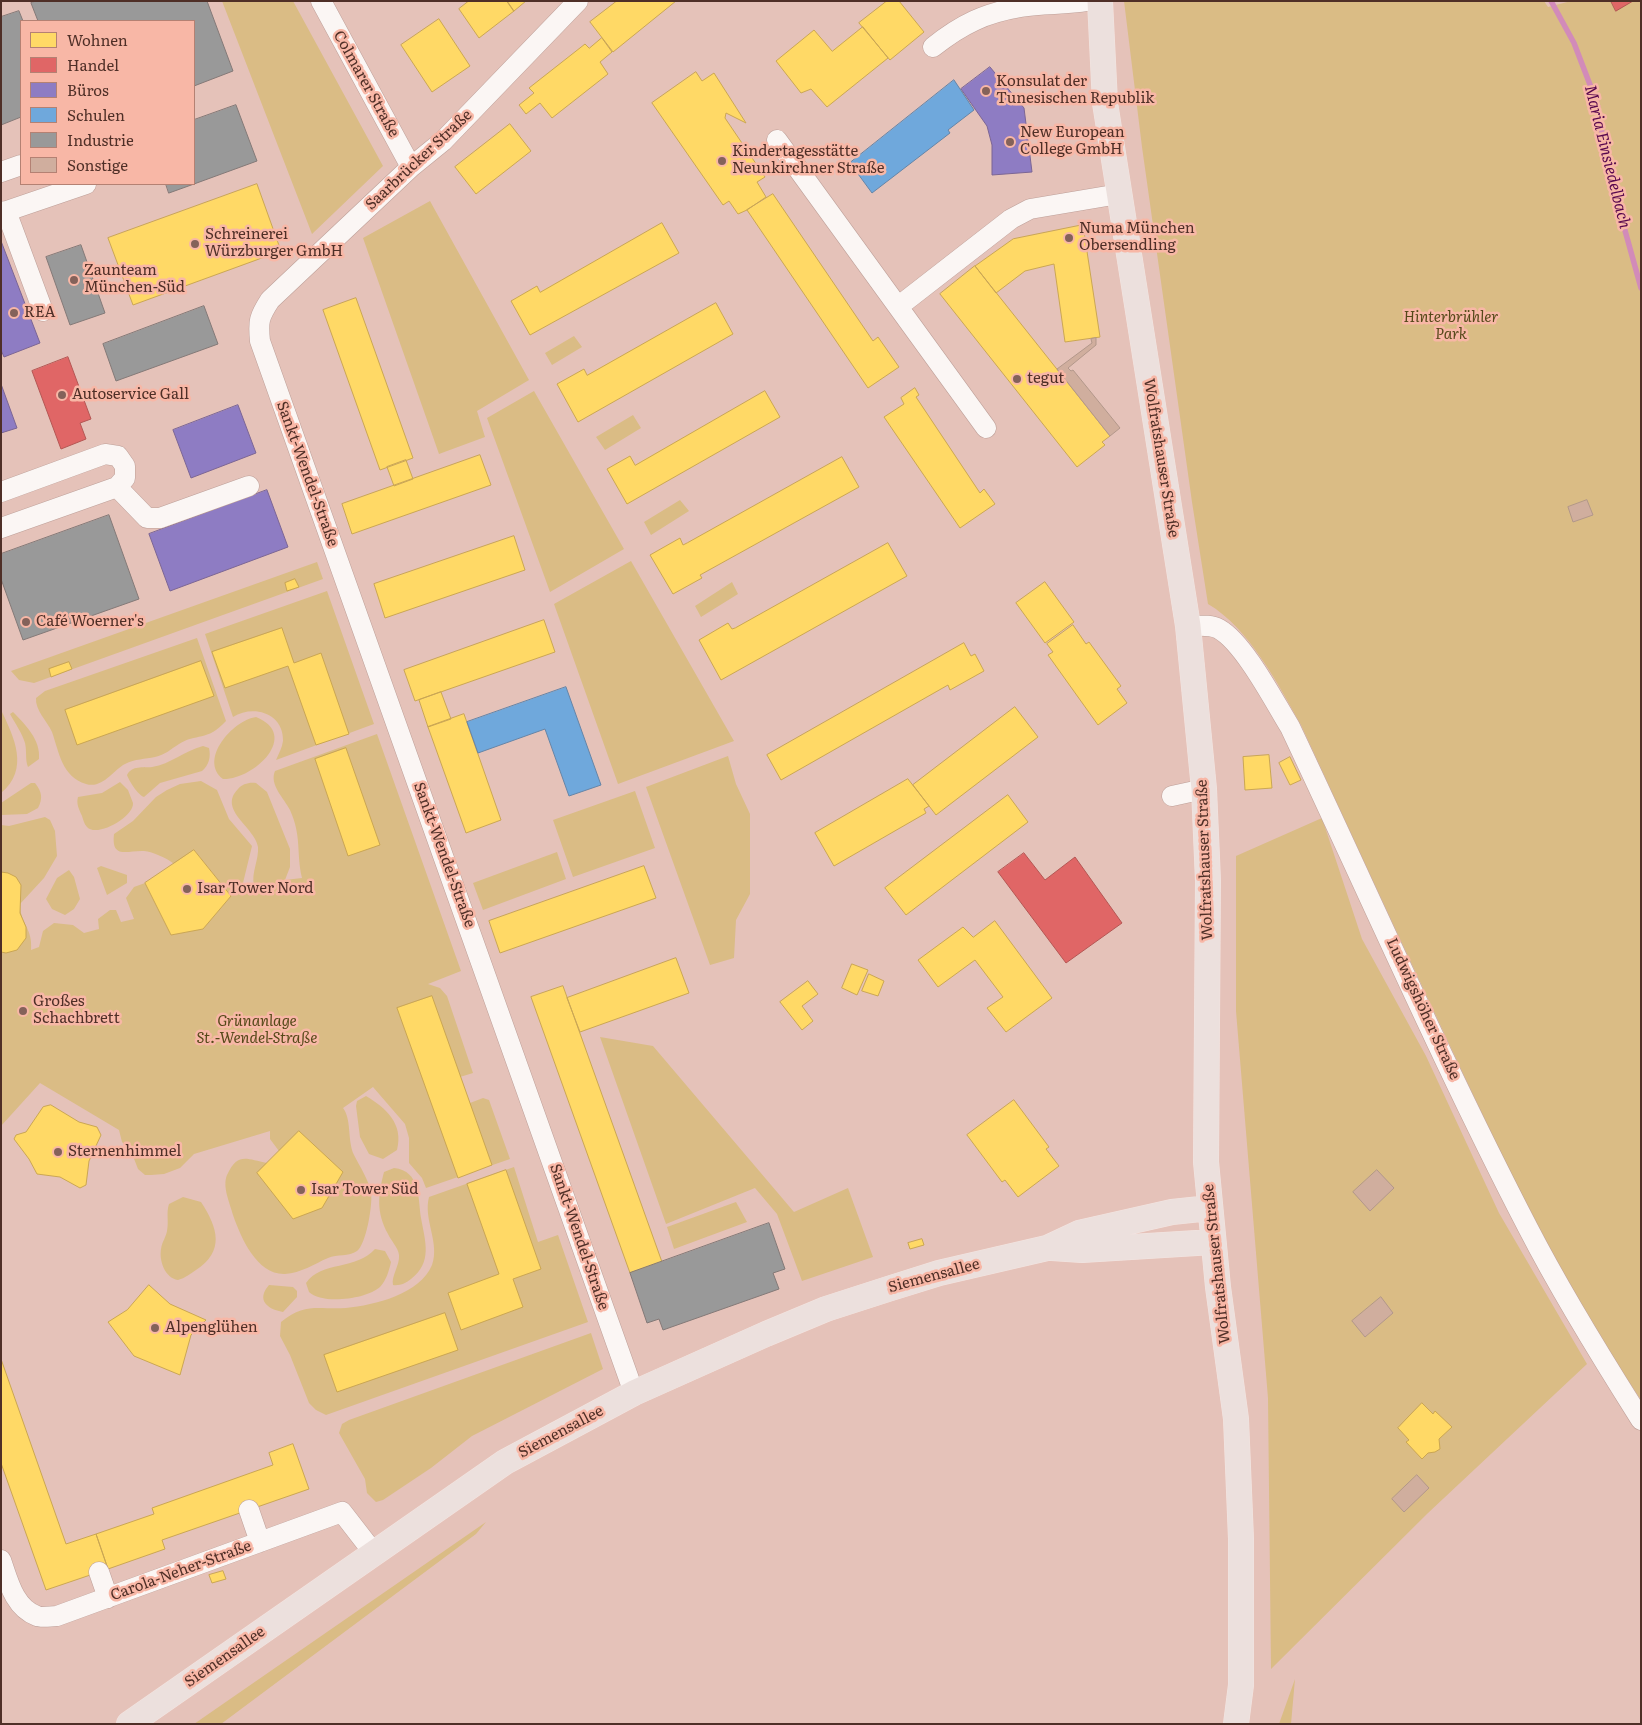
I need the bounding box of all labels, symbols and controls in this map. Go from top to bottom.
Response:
legend [20,20,195,185]
text: Wohnen [67,28,128,51]
street label: Colmarer Straße [329,28,403,140]
text: Handel [67,53,119,76]
place label: Konsulat der Tunesischen Republik [996,73,1155,108]
text: Büros [67,78,109,101]
water label: Maria Einsiedelbach [1580,83,1634,231]
marker: Konsulat der Tunesischen Republik [980,85,992,97]
text: Schulen [67,103,125,126]
street label: Saarbrücker Straße [362,106,476,214]
place label: New European College GmbH [1020,124,1125,159]
text: Industrie [67,128,134,151]
marker: New European College GmbH [1004,136,1016,148]
place label: Kindertagesstätte Neunkirchner Straße [732,143,884,178]
text: Sonstige [67,153,128,176]
marker: Kindertagesstätte Neunkirchner Straße [716,155,728,167]
place label: Numa München Obersendling [1079,220,1195,255]
place label: Schreinerei Würzburger GmbH [205,226,343,261]
marker: Numa München Obersendling [1063,232,1075,244]
marker: Schreinerei Würzburger GmbH [189,238,201,250]
place label: Zaunteam München-Süd [84,262,185,297]
marker: Zaunteam München-Süd [68,274,80,286]
place label: REA [24,304,55,322]
marker: REA [8,307,20,319]
park label: Hinterbrühler Park [1404,309,1498,344]
place label: tegut [1027,370,1064,388]
marker: tegut [1011,373,1023,385]
street label: Wolfratshauser Straße [1140,377,1182,539]
place label: Autoservice Gall [72,386,189,404]
marker: Autoservice Gall [56,389,68,401]
street label: Sankt-Wendel-Straße [272,399,342,549]
place label: Café Woerner's [36,613,144,631]
marker: Café Woerner's [20,616,32,628]
street label: Wolfratshauser Straße [1193,779,1217,941]
street label: Sankt-Wendel-Straße [409,780,479,930]
place label: Isar Tower Nord [197,880,314,898]
marker: Isar Tower Nord [181,883,193,895]
street label: Ludwigshöher Straße [1382,935,1464,1083]
place label: Großes Schachbrett [33,993,120,1028]
marker: Großes Schachbrett [17,1005,29,1017]
park label: Grünanlage St.-Wendel-Straße [197,1013,317,1048]
place label: Sternenhimmel [68,1143,181,1161]
marker: Sternenhimmel [52,1146,64,1158]
street label: Sankt-Wendel-Straße [546,1162,612,1312]
place label: Isar Tower Süd [311,1181,419,1199]
street label: Wolfratshauser Straße [1200,1183,1234,1345]
marker: Isar Tower Süd [295,1184,307,1196]
street label: Siemensallee [886,1255,982,1297]
place label: Alpenglühen [165,1319,258,1337]
marker: Alpenglühen [149,1322,161,1334]
street label: Siemensallee [515,1402,607,1462]
street label: Carola-Neher-Straße [108,1537,254,1605]
street label: Siemensallee [181,1623,269,1691]

